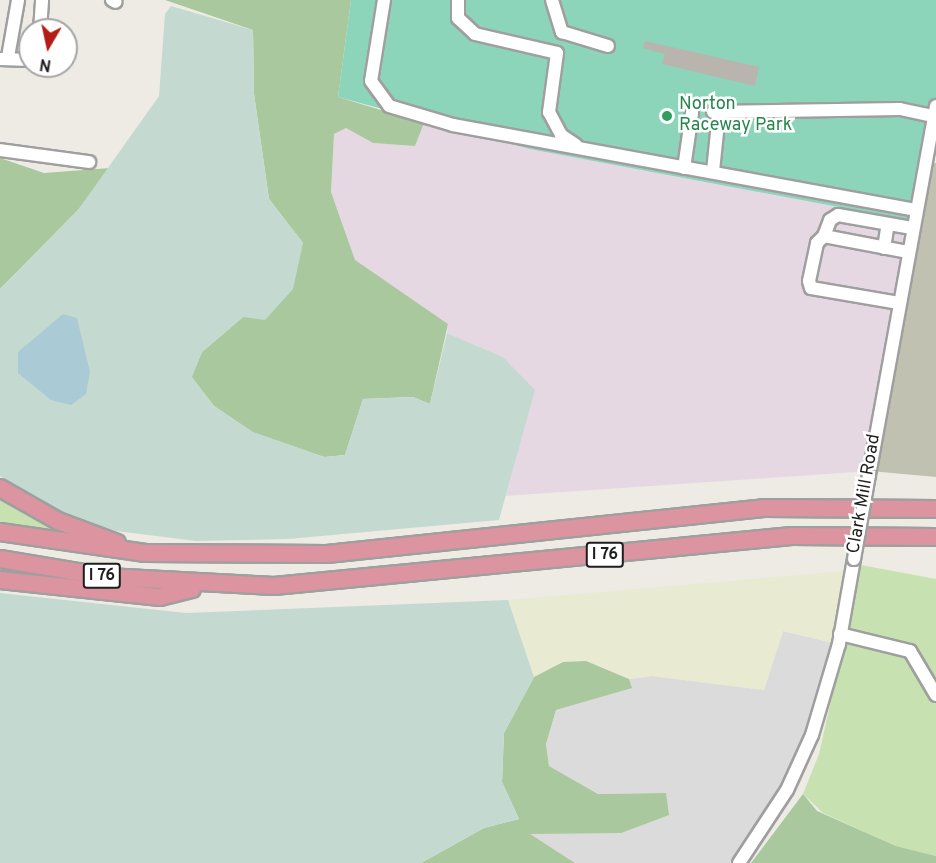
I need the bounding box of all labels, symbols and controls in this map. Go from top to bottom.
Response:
north arrow [18,18,78,78]
text: N [38,53,53,75]
place label: Norton Raceway Park [679,95,792,138]
marker: Norton Raceway Park [660,109,674,123]
street label: Clark Mill Road [844,432,886,556]
road number: I 76 [586,542,624,568]
road number: I 76 [82,563,122,589]

